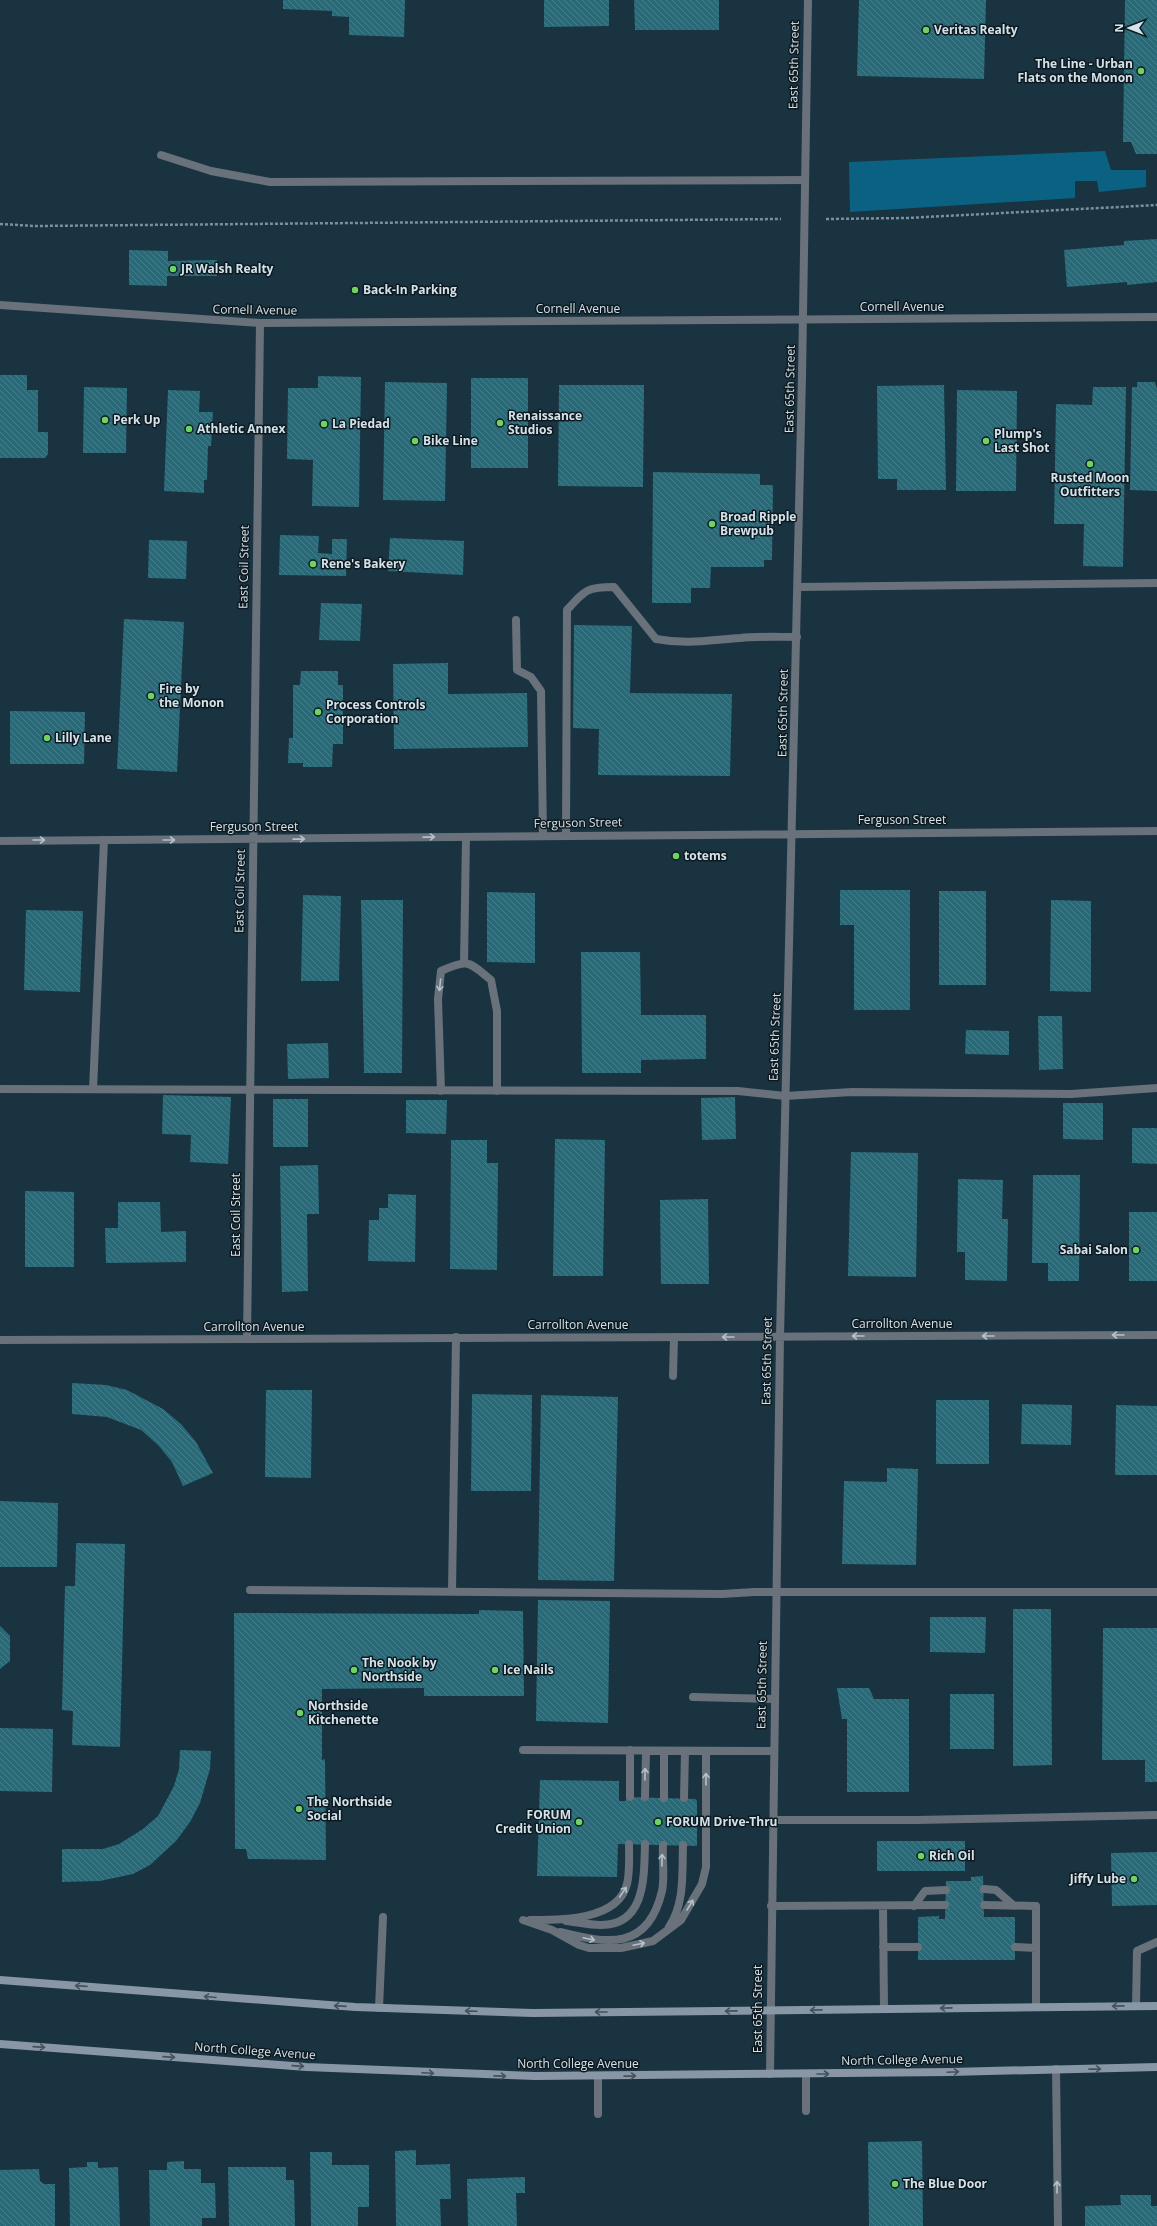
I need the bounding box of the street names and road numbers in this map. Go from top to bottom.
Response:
street label: East 65th Street [784,21,803,109]
street label: Cornell Avenue [860,298,945,315]
street label: Cornell Avenue [212,300,298,319]
street label: Cornell Avenue [536,300,621,317]
street label: East 65th Street [780,345,799,433]
street label: East Coil Street [234,525,253,609]
street label: East 65th Street [773,669,792,757]
street label: Ferguson Street [858,811,946,828]
street label: Ferguson Street [534,813,622,832]
street label: Ferguson Street [210,818,298,835]
street label: East Coil Street [230,849,249,933]
street label: East 65th Street [764,992,785,1081]
street label: East Coil Street [227,1173,244,1257]
street label: Carrollton Avenue [851,1315,953,1332]
street label: Carrollton Avenue [527,1316,629,1333]
street label: East 65th Street [757,1317,776,1405]
street label: Carrollton Avenue [203,1318,305,1335]
street label: East 65th Street [752,1641,771,1729]
street label: East 65th Street [749,1965,766,2053]
street label: North College Avenue [194,2038,317,2063]
street label: North College Avenue [841,2050,963,2069]
street label: North College Avenue [517,2055,639,2072]

